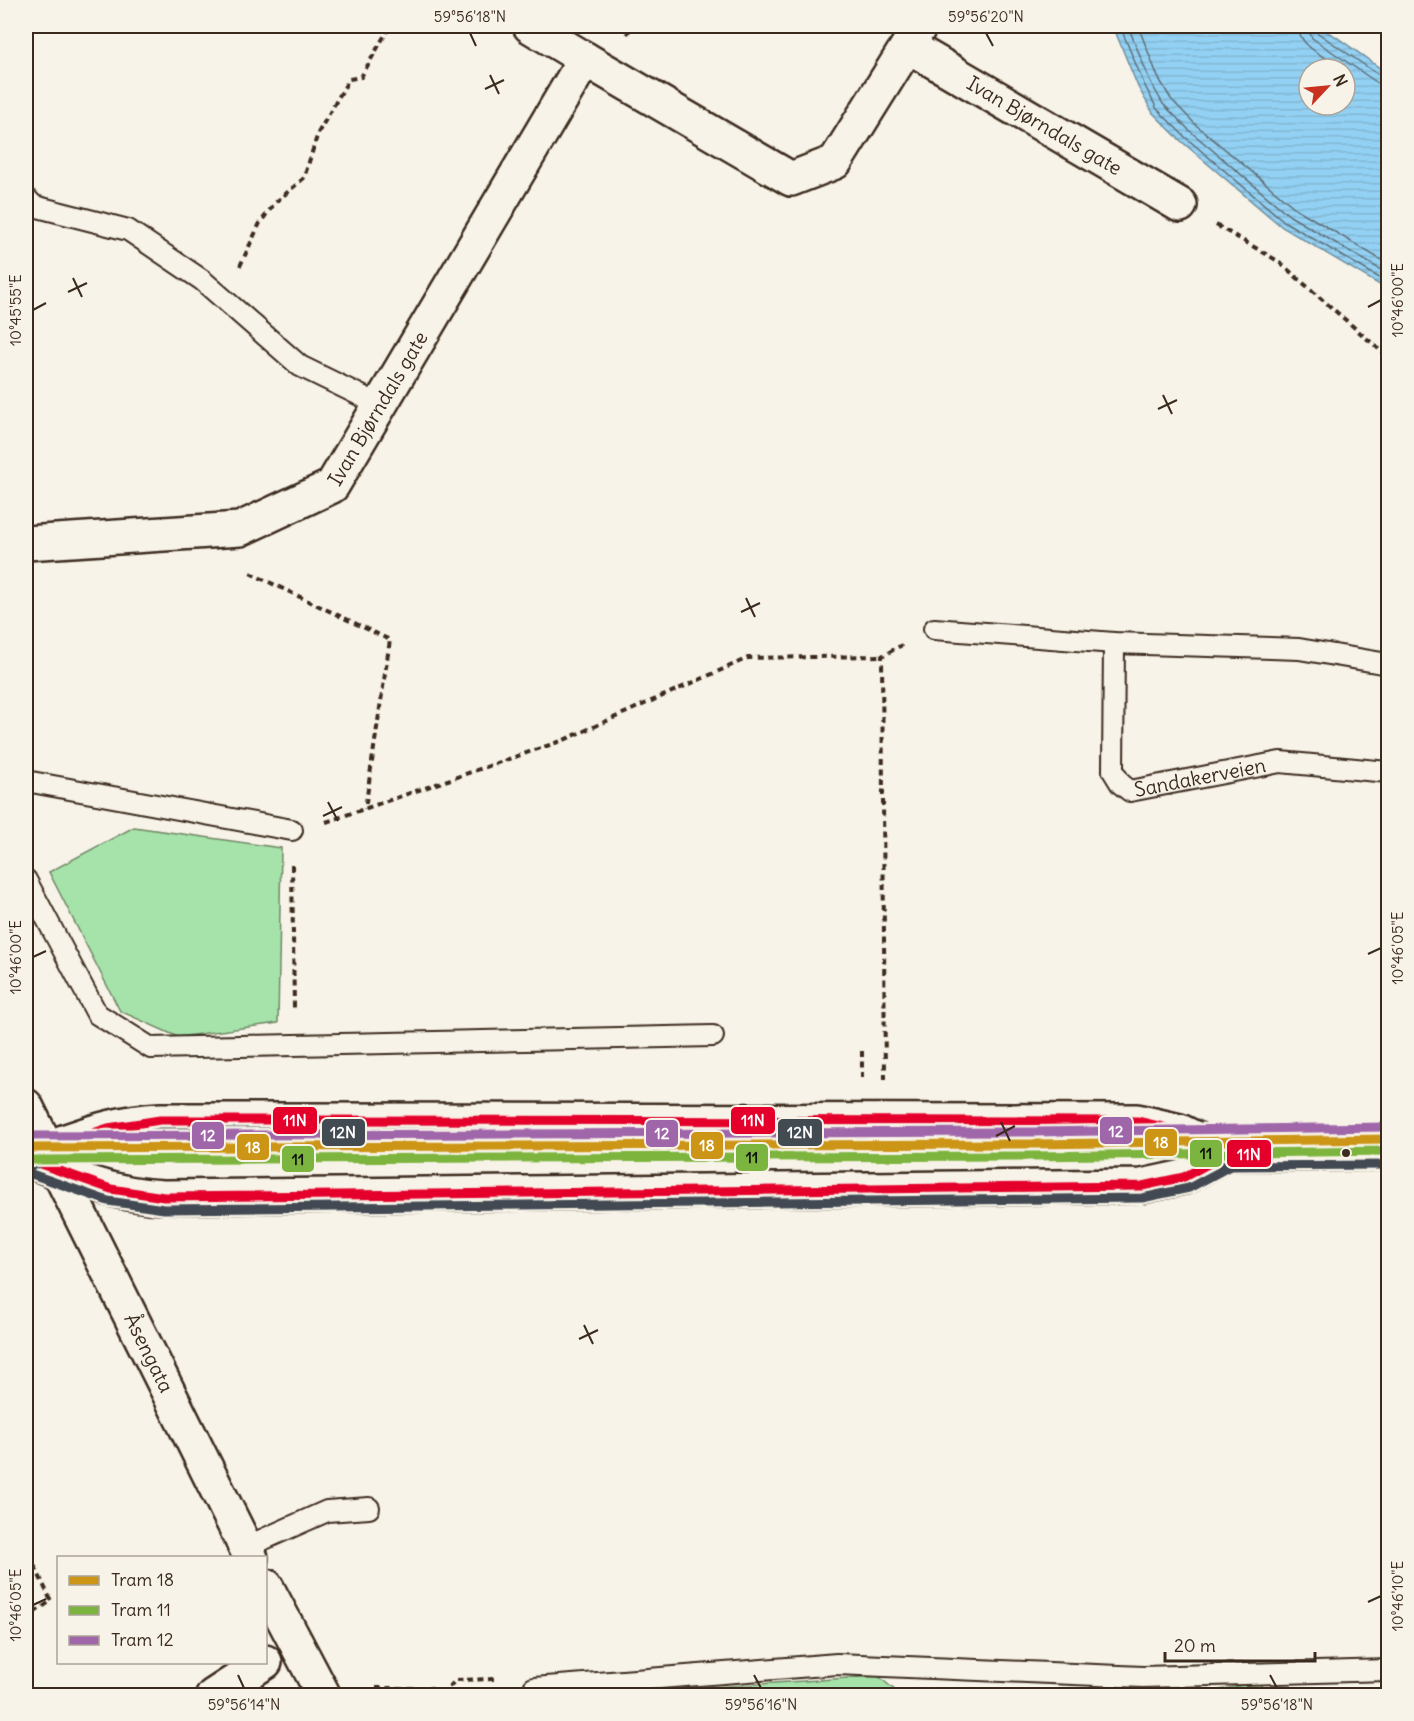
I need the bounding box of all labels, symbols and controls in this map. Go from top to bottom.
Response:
text: 59°56'18"N [434,7,506,26]
text: 59°56'20"N [948,7,1024,26]
north arrow [1297,57,1357,117]
street label: Ivan Bjørndals gate [963,70,1127,180]
text: N [1329,71,1352,90]
text: 10°46'00"E [1388,263,1407,337]
text: 10°45'55"E [6,274,25,346]
street label: Ivan Bjørndals gate [322,326,433,490]
street label: Sandakerveien [1132,752,1268,802]
text: 10°46'05"E [1388,911,1407,985]
text: 10°46'00"E [6,920,25,994]
line badge: 11N [272,1106,318,1135]
line badge: 11N [730,1106,776,1135]
text: 11N [283,1110,307,1130]
text: 11N [741,1110,765,1130]
line badge: 12 [1099,1116,1133,1145]
line badge: 12N [321,1118,366,1147]
line badge: 12N [777,1118,823,1147]
line badge: 12 [645,1119,679,1148]
line badge: 12 [191,1121,225,1150]
text: 12 [1108,1121,1124,1141]
text: 12N [330,1122,356,1142]
text: 12N [787,1122,813,1142]
text: 12 [654,1123,670,1143]
text: 12 [200,1125,216,1145]
line badge: 18 [1144,1128,1178,1157]
line badge: 18 [690,1131,724,1160]
text: 18 [1153,1132,1169,1152]
line badge: 18 [236,1133,270,1161]
text: 18 [699,1135,715,1155]
text: 18 [245,1137,261,1157]
line badge: 11 [1189,1139,1223,1168]
line badge: 11N [1226,1139,1272,1168]
line badge: 11 [735,1143,769,1172]
text: 11 [1200,1143,1212,1163]
text: 11N [1237,1144,1261,1164]
line badge: 11 [281,1145,315,1173]
text: 11 [746,1147,758,1167]
unlabelled marker [1340,1147,1352,1159]
text: 11 [292,1149,304,1169]
street label: Åsengata [119,1309,180,1397]
legend [57,1556,267,1664]
text: 10°46'10"E [1388,1561,1407,1631]
text: 10°46'05"E [6,1568,25,1642]
text: Tram 18 [111,1568,174,1591]
text: Tram 11 [111,1598,171,1621]
scale bar [1165,1625,1315,1663]
text: Tram 12 [111,1628,174,1651]
text: 20 m [1174,1634,1216,1657]
text: 59°56'14"N [208,1695,280,1714]
text: 59°56'16"N [725,1695,797,1714]
text: 59°56'18"N [1241,1695,1313,1714]

